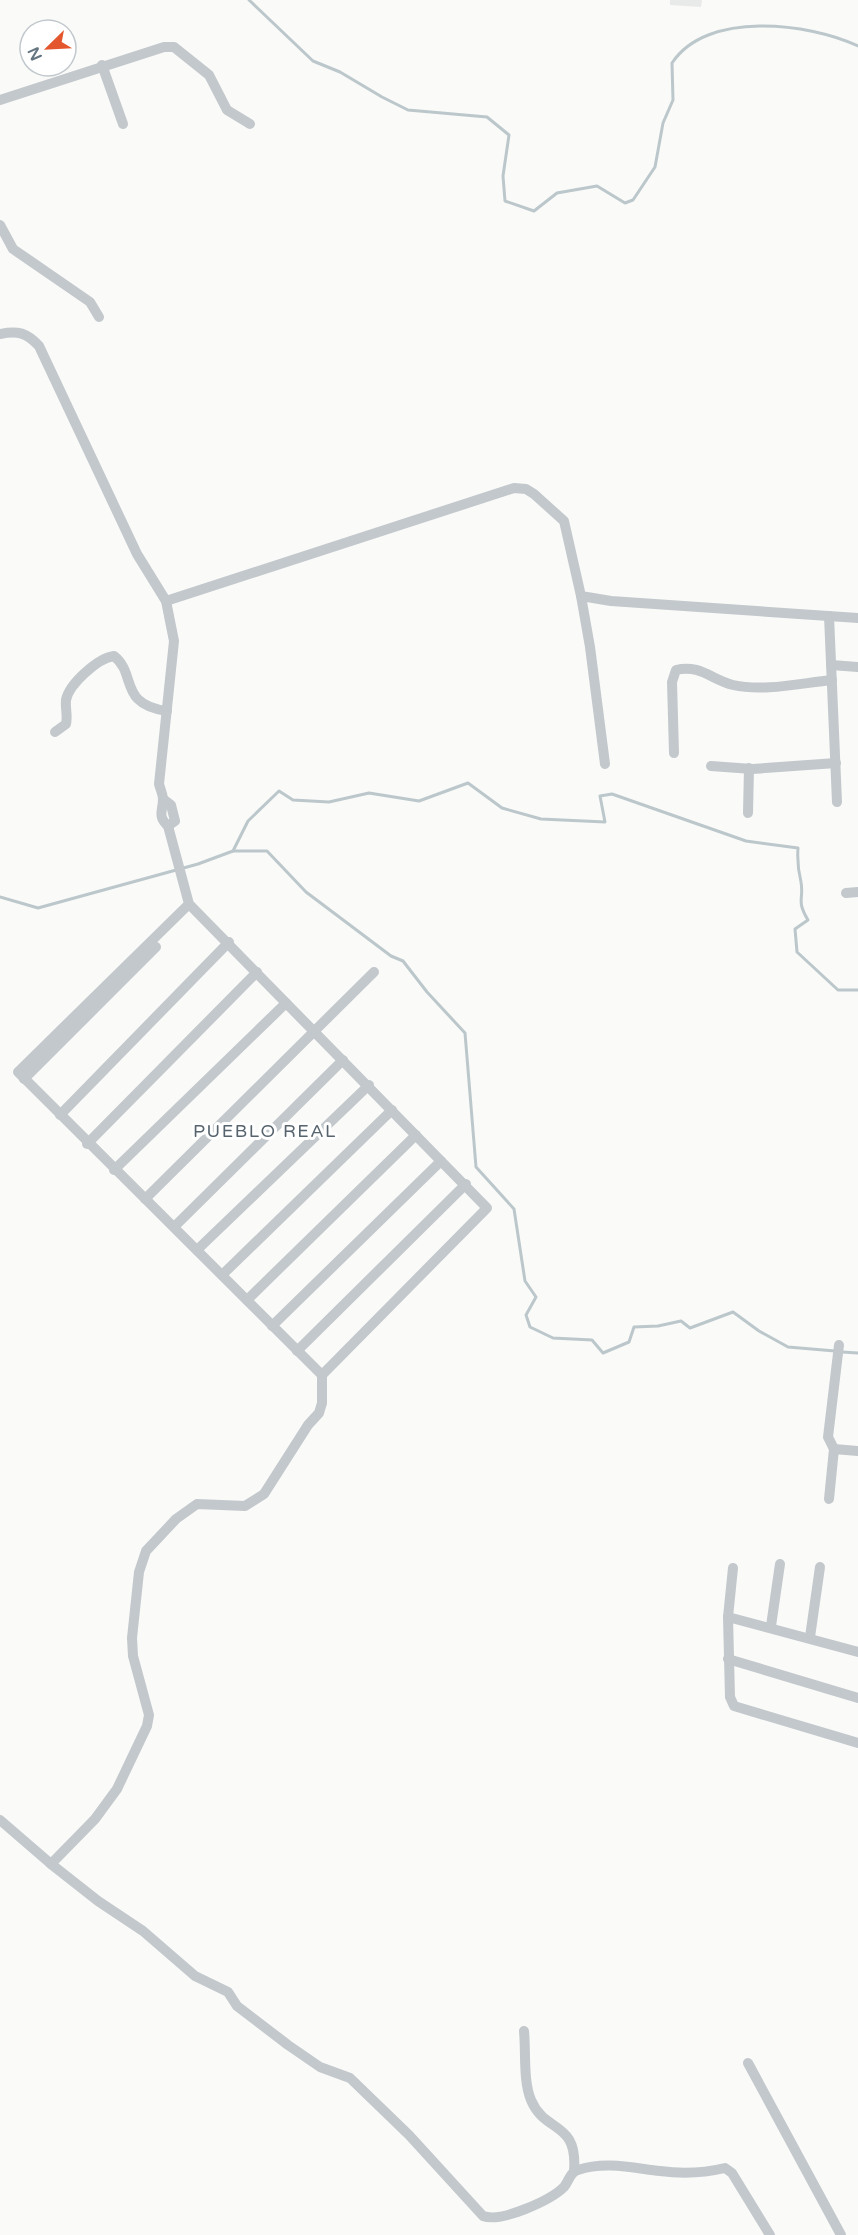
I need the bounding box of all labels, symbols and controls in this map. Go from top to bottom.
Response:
north arrow [18,18,78,78]
text: N [23,44,47,64]
district label: PUEBLO REAL [193,1120,337,1142]

